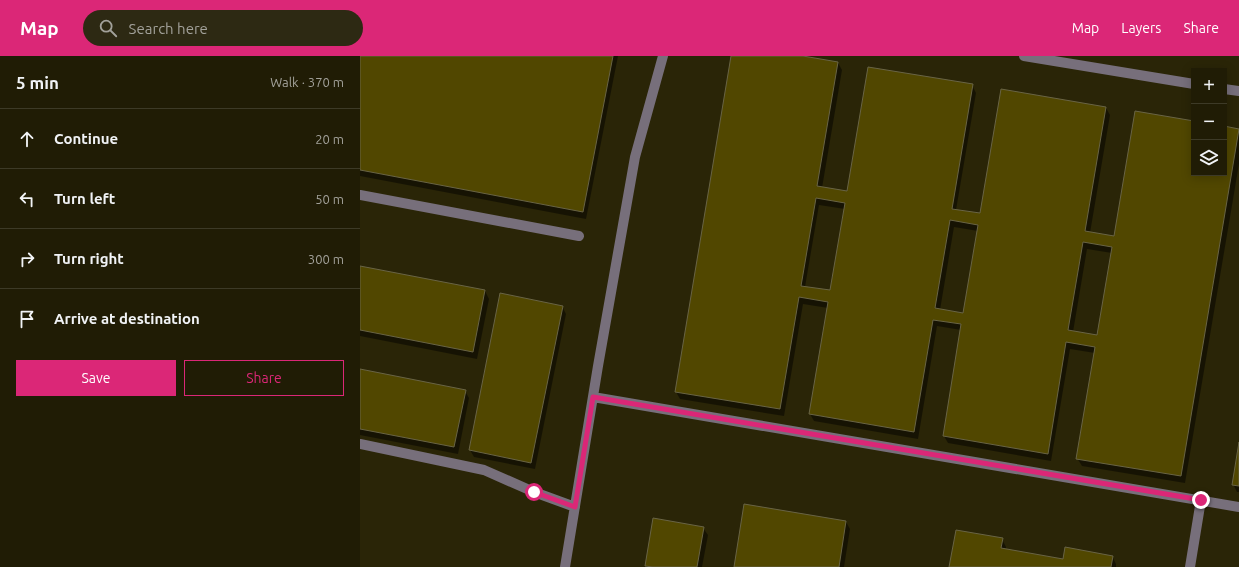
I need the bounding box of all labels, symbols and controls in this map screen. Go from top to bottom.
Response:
search box [83,10,363,46]
text: Map [20,17,59,39]
icon: search [97,17,119,39]
text: Search here [129,20,208,37]
text: Map [1072,20,1099,36]
text: Layers [1121,20,1161,36]
text: Share [1183,20,1219,36]
map controls [1191,68,1227,176]
button: + [1191,68,1227,104]
text: 5 min [16,73,59,92]
text: Walk · 370 m [270,75,344,89]
button: − [1191,104,1227,140]
icon: ahead [16,128,38,150]
text: Continue [54,130,118,147]
text: 20 m [315,132,344,146]
button: layers [1191,140,1227,176]
icon: left [16,188,38,210]
text: Turn left [54,190,115,207]
text: 50 m [315,192,344,206]
icon: right [16,248,38,270]
text: Turn right [54,250,124,267]
text: 300 m [308,252,344,266]
icon: arrive [16,308,38,330]
text: Arrive at destination [54,310,200,327]
button: Save [16,360,176,396]
button: Share [184,360,344,396]
route start [525,483,543,501]
route end [1192,491,1210,509]

